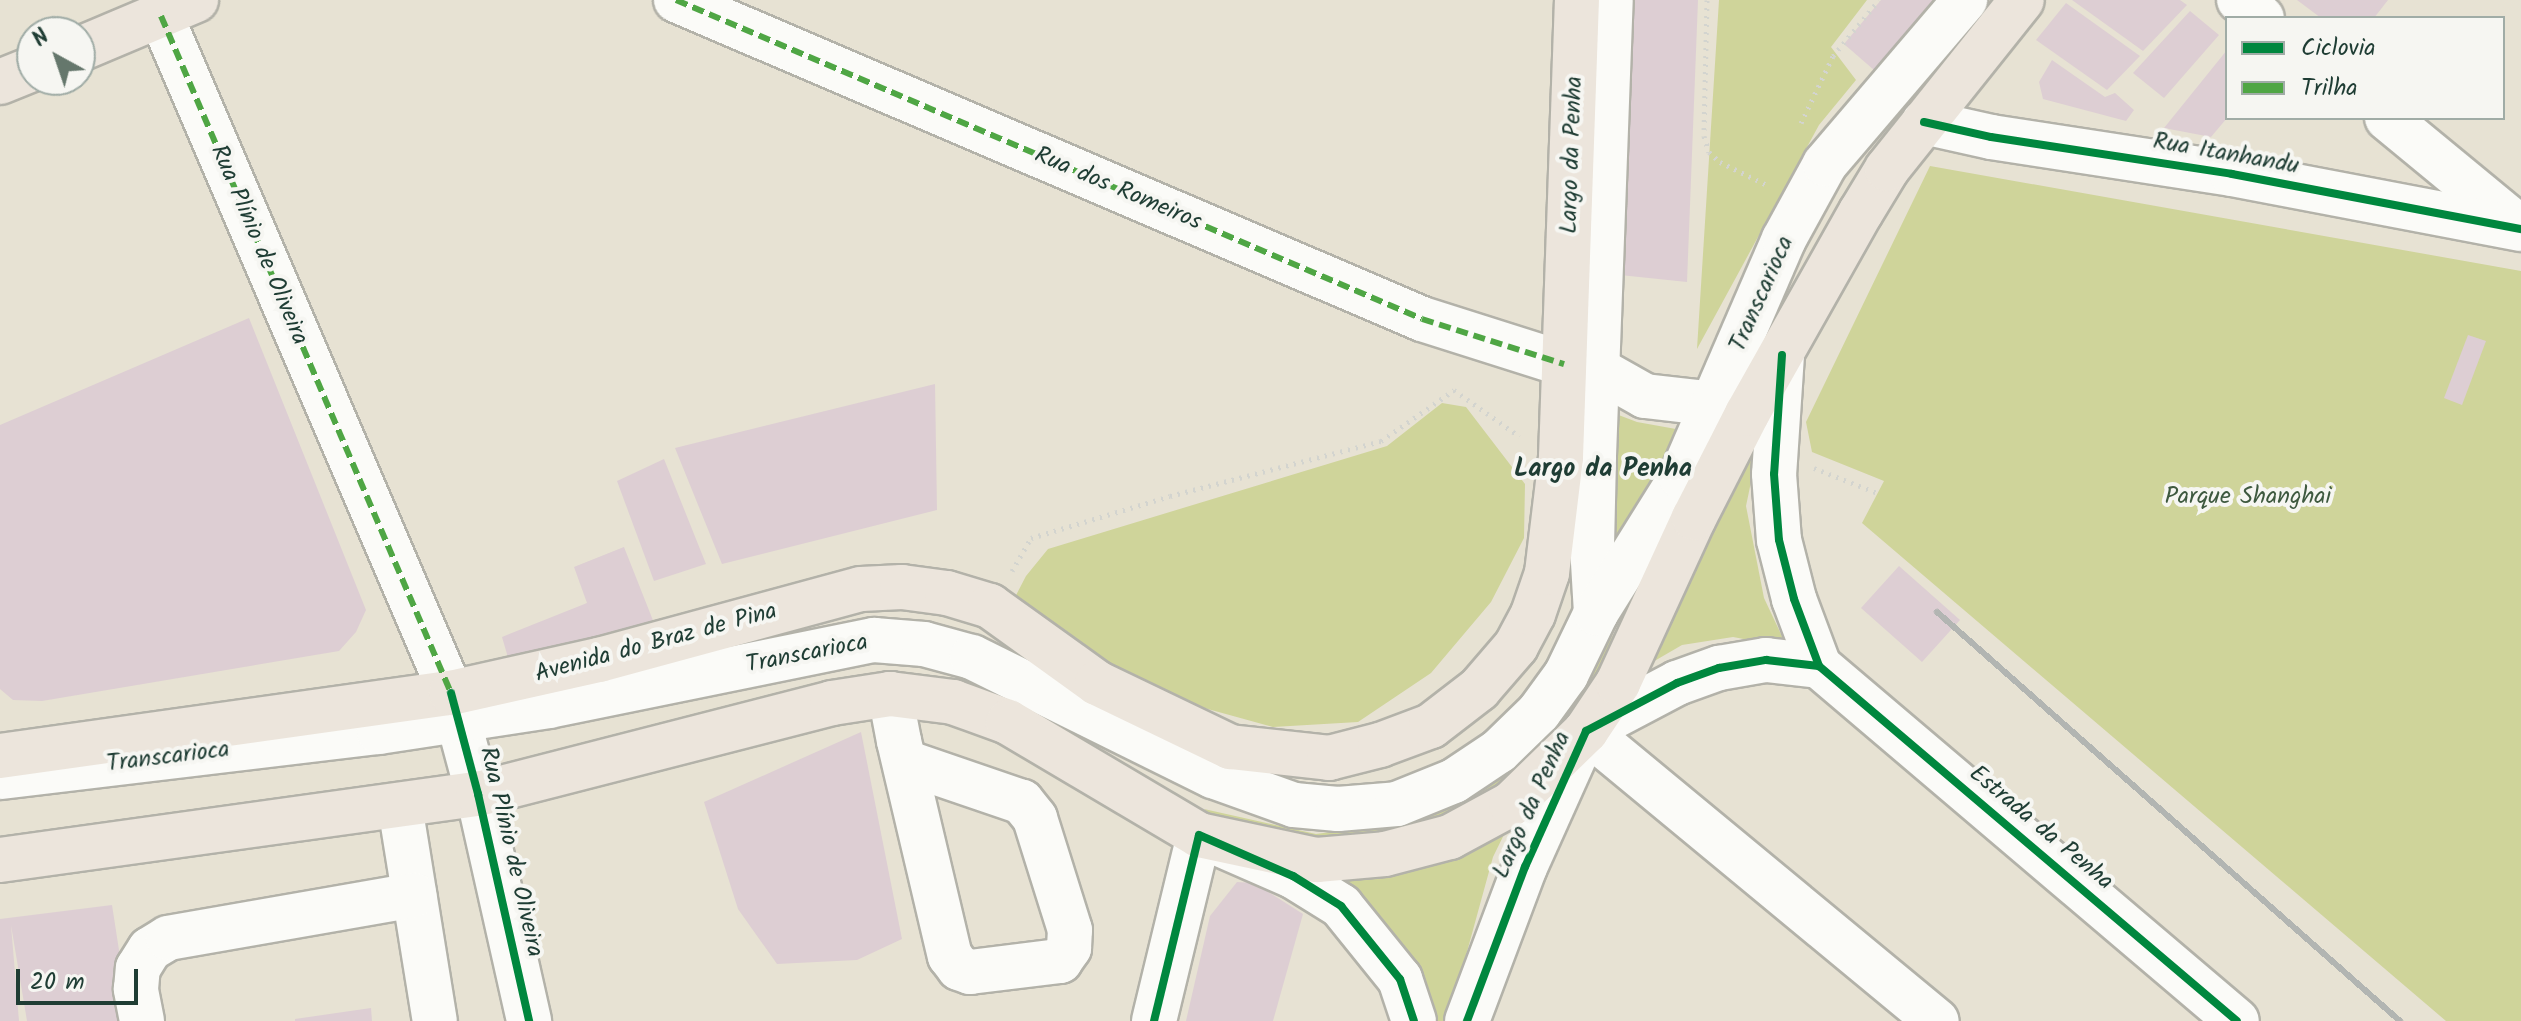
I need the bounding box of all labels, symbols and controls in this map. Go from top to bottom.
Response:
north arrow [16,16,96,96]
legend [2225,16,2505,120]
text: N [25,21,58,57]
text: Ciclovia [2301,29,2376,68]
text: Trilha [2301,69,2358,108]
street label: Largo da Penha [1555,76,1589,234]
street label: Rua Itanhandu [2151,127,2301,181]
street label: Rua Plínio de Oliveira [204,141,314,349]
street label: Rua dos Romeiros [1030,141,1206,237]
street label: Transcarioca [1724,232,1800,356]
district label: Largo da Penha [1514,454,1692,486]
park label: Parque Shanghai [2165,483,2331,511]
street label: Avenida do Braz de Pina [532,597,780,689]
street label: Transcarioca [744,628,870,680]
street label: Largo da Penha [1487,727,1577,883]
street label: Transcarioca [105,735,231,779]
street label: Rua Plínio de Oliveira [473,744,549,960]
street label: Estrada da Penha [1963,759,2119,897]
scale bar [20,953,142,1003]
text: 20 m [30,963,85,1002]

